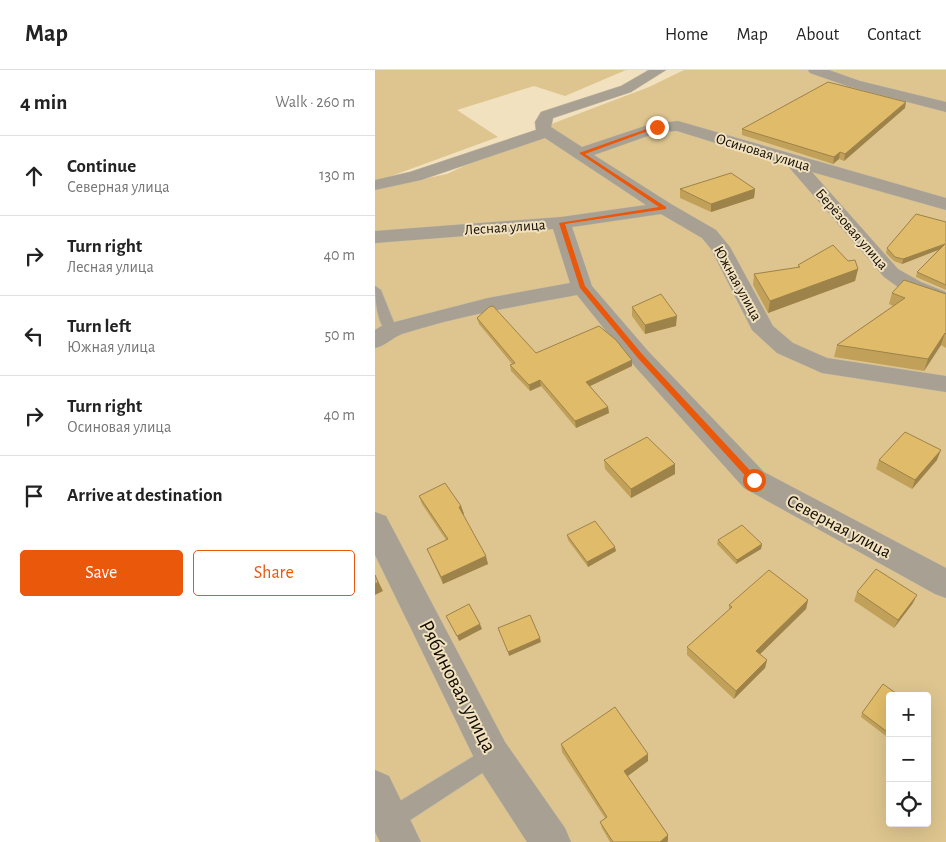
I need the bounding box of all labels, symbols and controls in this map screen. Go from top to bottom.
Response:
text: Map [25,22,68,46]
text: Home [665,26,708,44]
text: Map [736,26,768,44]
text: About [796,26,839,44]
text: Contact [867,26,921,44]
text: 4 min [20,92,67,113]
text: Walk · 260 m [275,94,355,110]
route end [646,116,669,139]
street label: Осиновая улица [714,131,812,174]
text: Continue [67,157,136,176]
icon: ahead [20,162,48,190]
text: 130 m [319,167,355,183]
text: Северная улица [67,179,170,195]
street label: Берёзовая улица [813,186,891,273]
street label: Лесная улица [464,217,546,238]
text: Turn right [67,237,142,256]
icon: right [20,242,48,270]
street label: Южная улица [711,243,764,323]
text: 40 m [323,247,355,263]
text: Лесная улица [67,259,154,275]
text: Turn left [67,317,131,336]
icon: left [20,322,48,350]
text: 50 m [324,327,355,343]
text: Южная улица [67,339,155,355]
text: Turn right [67,397,142,416]
icon: right [20,402,48,430]
text: 40 m [323,407,355,423]
text: Осиновая улица [67,419,171,435]
route start [743,469,766,492]
icon: arrive [20,482,48,510]
text: Arrive at destination [67,486,223,505]
street label: Северная улица [783,492,894,562]
button: Save [20,550,183,596]
button: Share [193,550,355,596]
street label: Рябиновая улица [415,617,500,756]
map controls [886,692,931,827]
button: + [886,692,931,737]
button: − [886,737,931,782]
button: locate [886,782,931,827]

